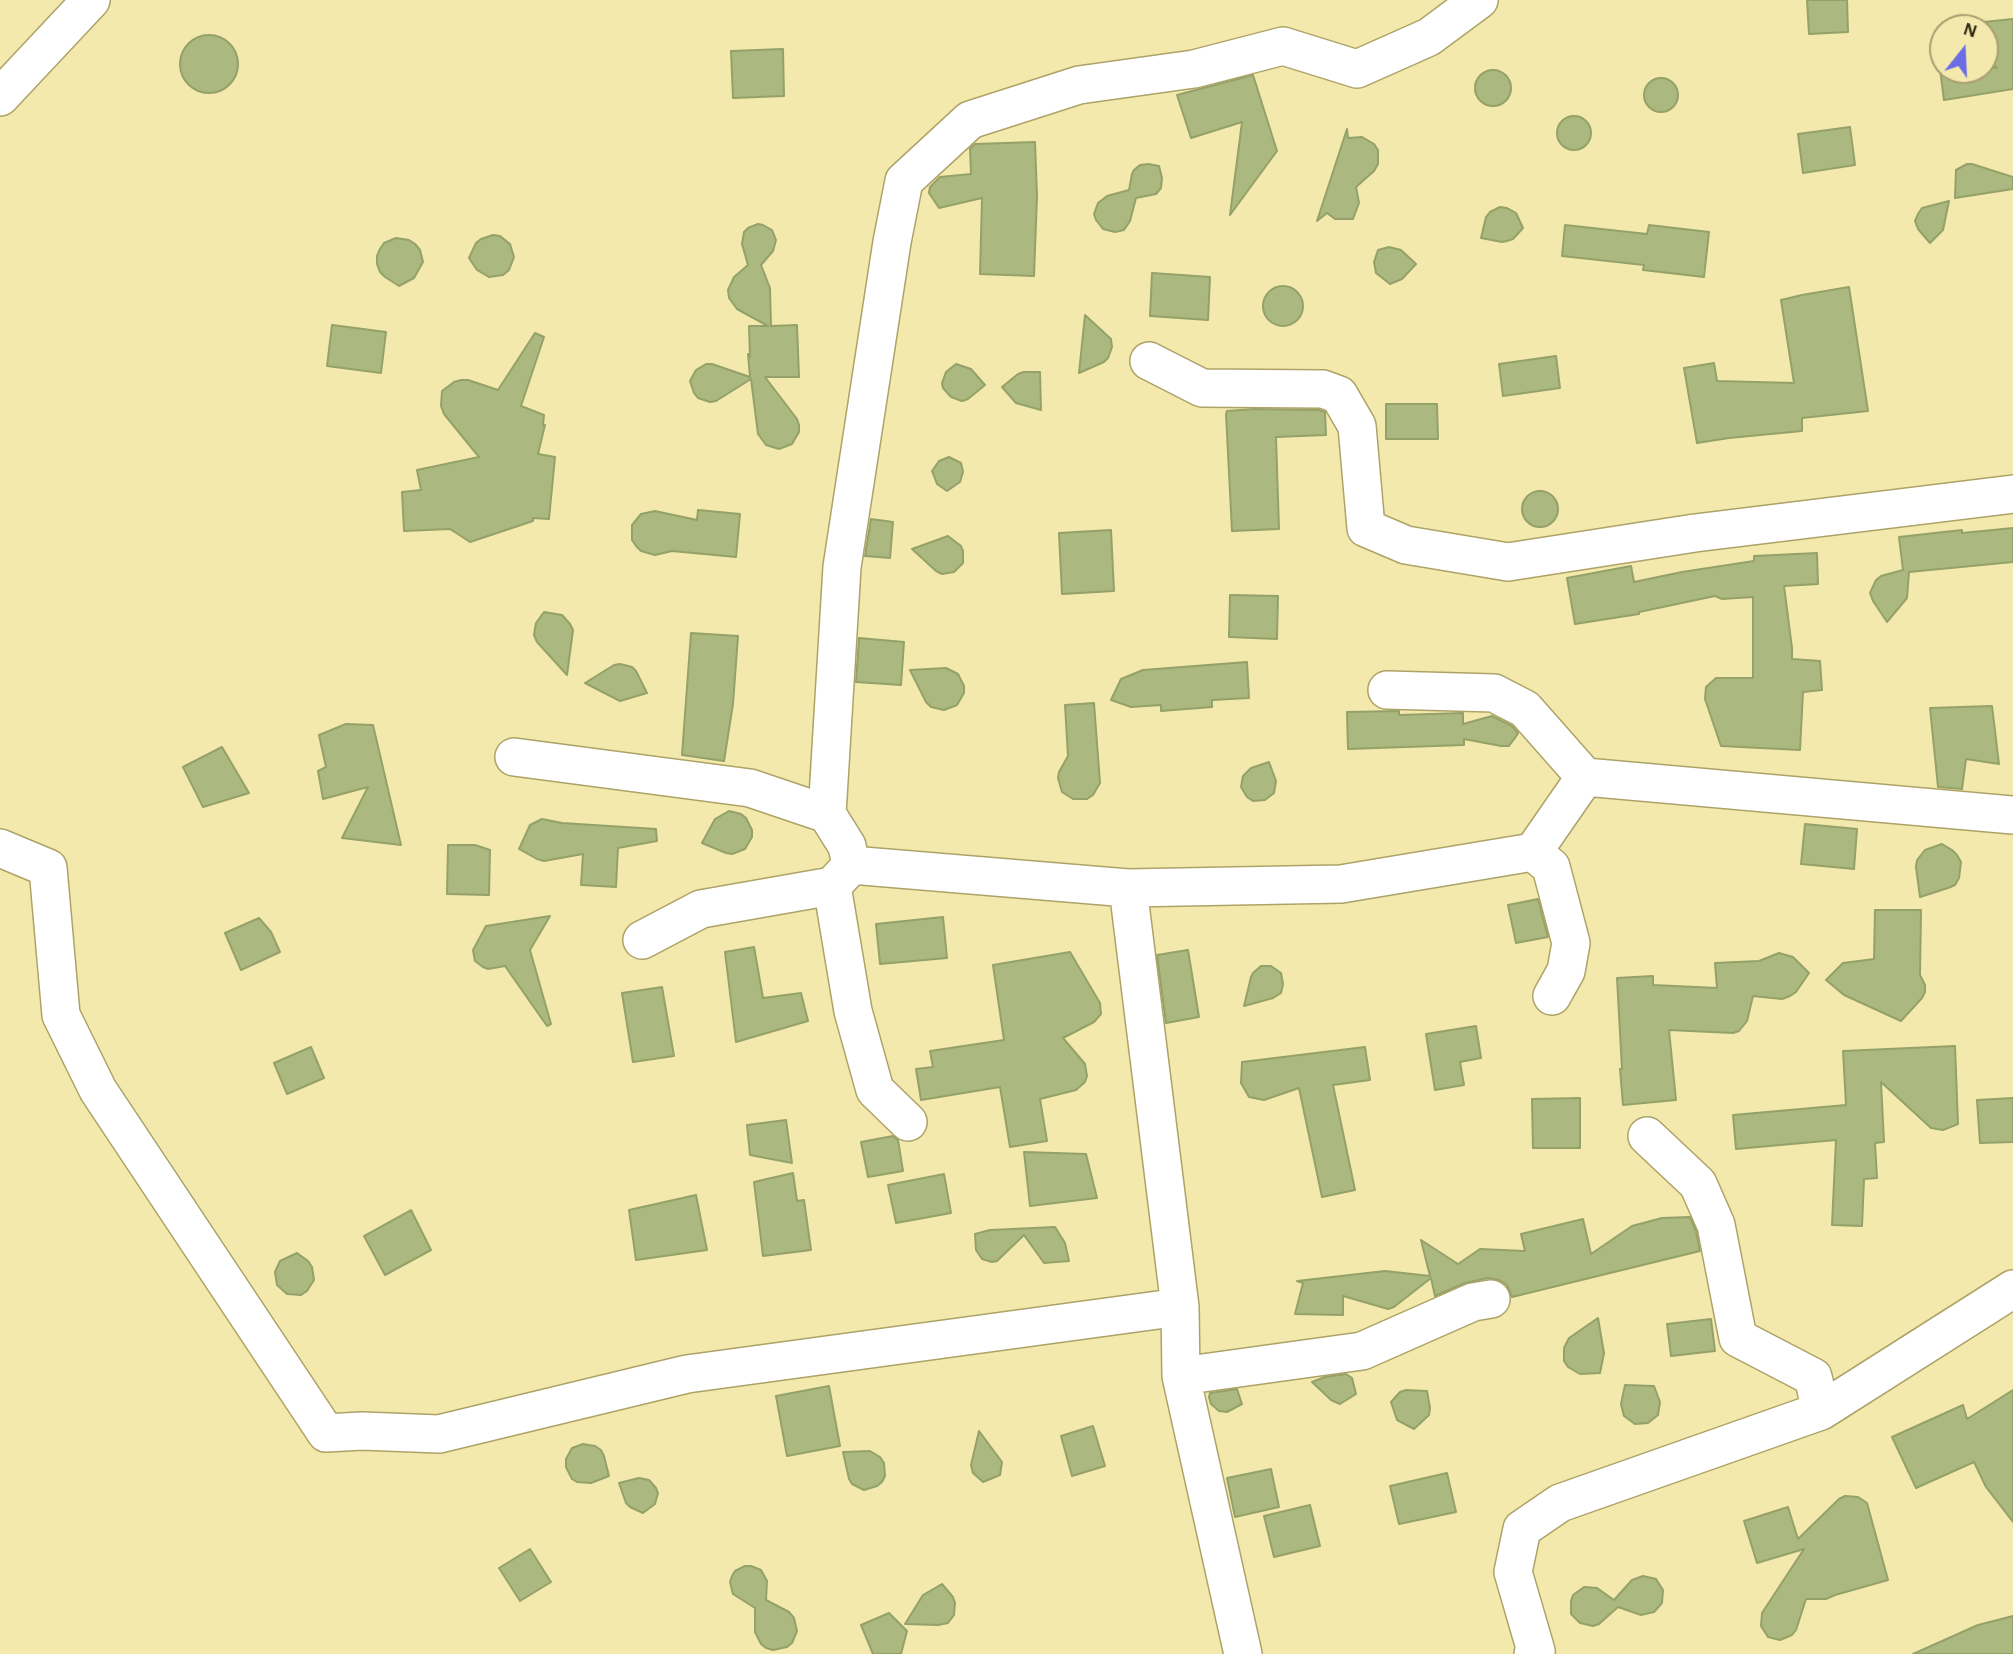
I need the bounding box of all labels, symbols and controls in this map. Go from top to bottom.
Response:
north arrow [1929,14,1999,84]
text: N [1961,19,1979,42]

